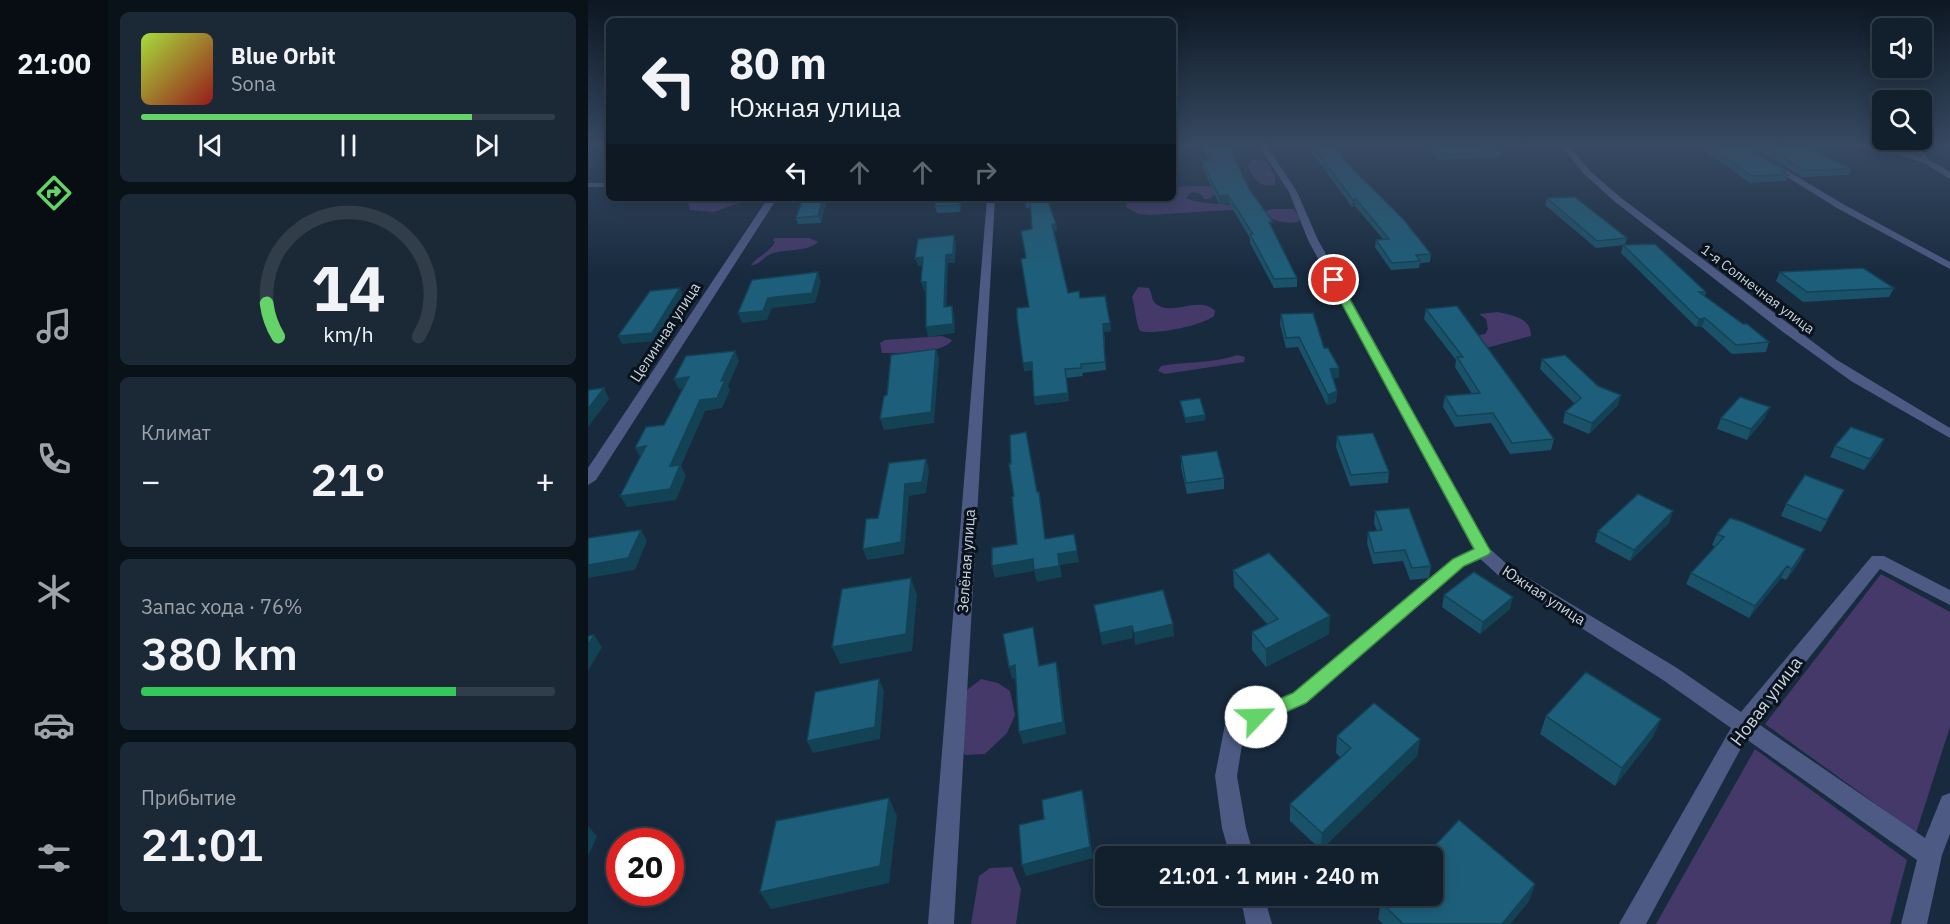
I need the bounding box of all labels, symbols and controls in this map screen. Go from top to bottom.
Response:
map controls [1872,18,1932,150]
button: sound [1872,18,1932,78]
text: 80 m [729,36,827,91]
text: Blue Orbit [231,41,336,70]
icon: left [630,42,708,120]
text: 21:00 [17,46,91,81]
text: Sona [231,70,276,97]
text: Южная улица [729,89,901,124]
button: search [1872,90,1932,150]
icon: previous [194,129,227,162]
icon: pause [332,129,365,162]
icon: next [470,129,503,162]
icon: left [780,156,813,189]
icon: ahead [843,156,876,189]
icon: ahead [906,156,939,189]
icon: right [969,156,1002,189]
icon: directions [33,172,75,214]
street label: 1-я Солнечная улица [1698,240,1819,338]
text: 14 [311,247,385,328]
pin [1308,254,1359,305]
icon: arrive [1317,263,1350,296]
street label: Целинная улица [626,279,704,385]
icon: music [33,305,75,347]
text: km/h [323,320,373,348]
text: Климат [141,419,211,446]
icon: phone [33,438,75,480]
text: 21° [310,450,386,508]
text: − [141,459,161,502]
text: + [535,459,555,502]
street label: Зелёная улица [953,509,979,613]
street label: Южная улица [1499,561,1589,629]
icon: climate [33,571,75,613]
text: Запас хода · 76% [141,593,303,620]
text: 380 km [141,624,298,682]
street label: Новая улица [1725,651,1807,750]
position arrow [1224,685,1288,749]
icon: car [33,704,75,746]
text: Прибытие [141,784,236,811]
text: 21:01 [141,815,263,873]
speed limit sign: 20 [606,828,684,906]
icon: filters [33,837,75,879]
text: 21:01 · 1 мин · 240 m [1158,861,1380,890]

